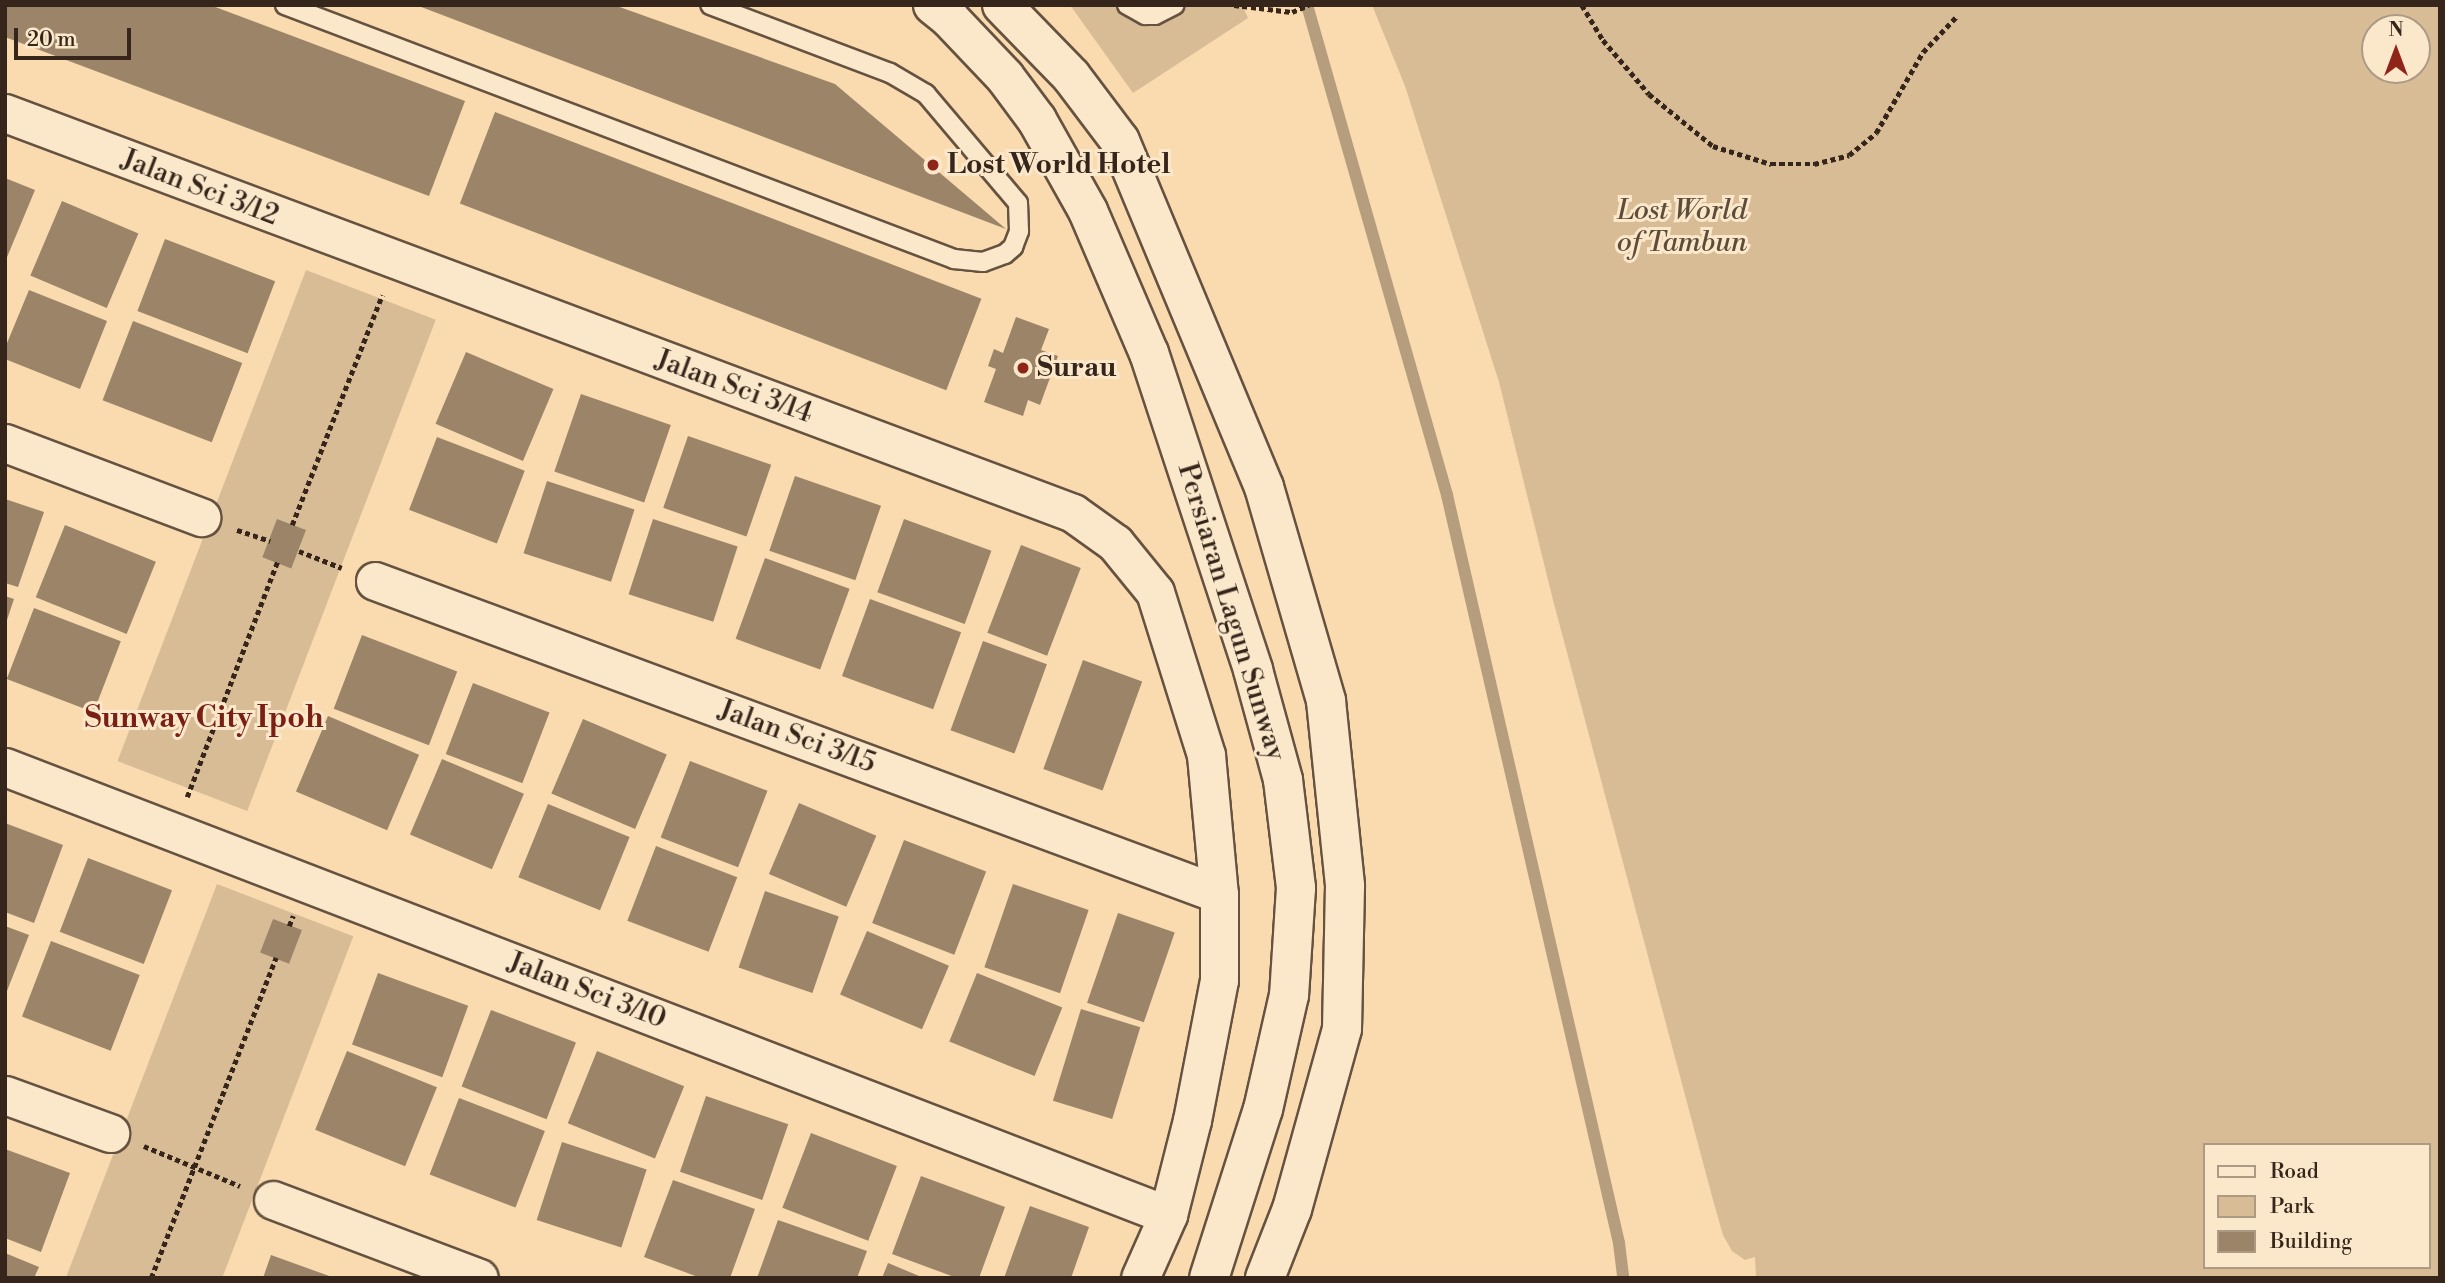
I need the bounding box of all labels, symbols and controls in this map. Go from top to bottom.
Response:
scale bar [18,14,135,58]
north arrow [2361,14,2431,84]
text: N [2388,18,2404,42]
text: 20 m [27,27,76,53]
street label: Jalan Sci 3/12 [117,143,283,233]
place label: Lost World Hotel [947,148,1170,182]
marker: Lost World Hotel [925,157,941,173]
park label: Lost World of Tambun [1617,194,1747,260]
street label: Jalan Sci 3/14 [651,343,817,431]
place label: Surau [1037,351,1116,385]
marker: Surau [1015,360,1031,376]
street label: Persiaran Lagun Sunway [1170,459,1292,765]
street label: Jalan Sci 3/15 [714,693,880,781]
district label: Sunway City Ipoh [84,700,324,736]
street label: Jalan Sci 3/10 [503,945,671,1037]
legend [2204,1143,2431,1269]
text: Road [2270,1159,2319,1185]
text: Park [2270,1194,2314,1220]
text: Building [2270,1229,2352,1255]

